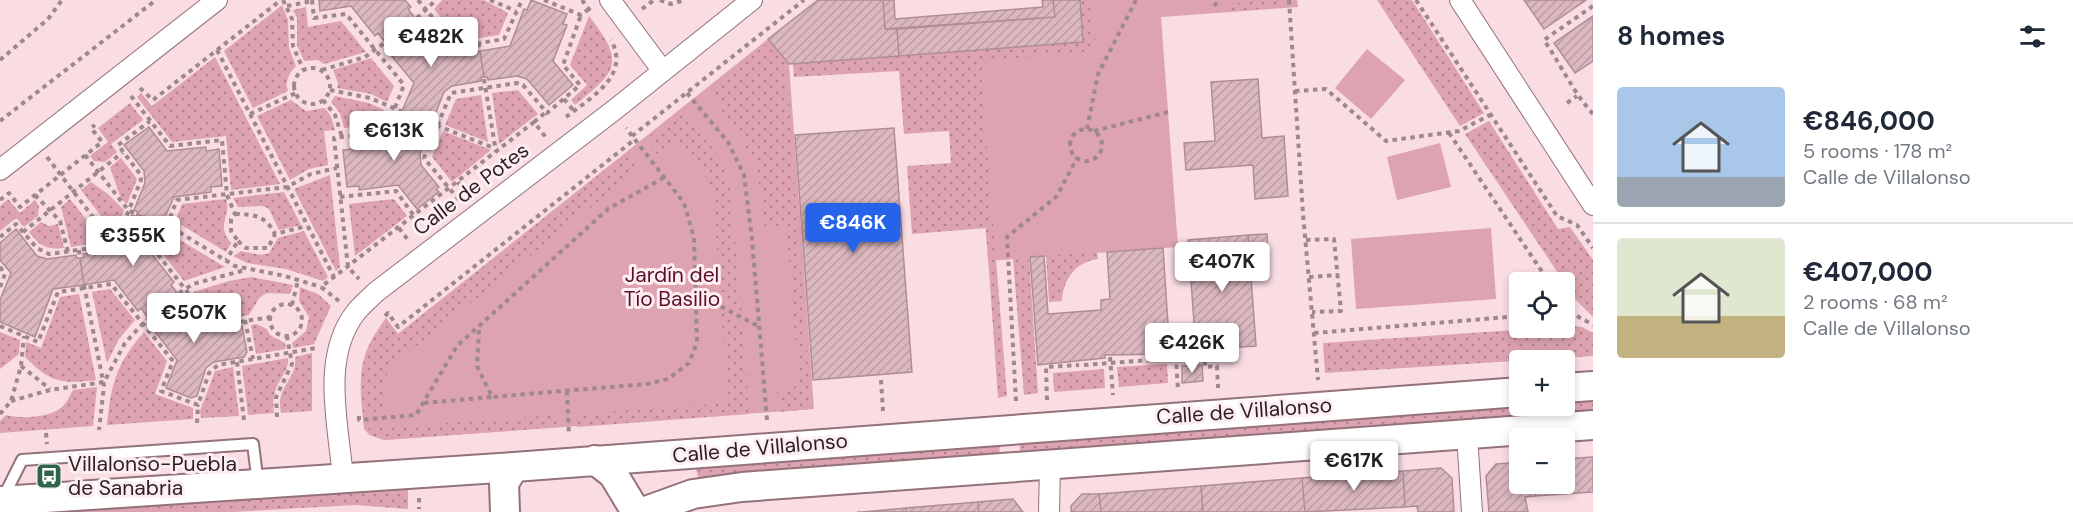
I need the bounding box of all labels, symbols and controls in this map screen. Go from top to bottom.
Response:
pin: €482K [389,17,473,68]
text: 8 homes [1617,19,1725,53]
icon: filters [2016,20,2049,53]
text: €482K [398,23,464,49]
text: €846,000 [1803,104,1935,138]
pin: €613K [352,111,436,162]
icon: home [1665,111,1737,183]
text: €613K [364,117,424,143]
street label: Calle de Potes [407,136,535,242]
text: 5 rooms · 178 m² [1803,138,1952,164]
text: Calle de Villalonso [1803,164,1971,190]
pin: €846K [811,203,895,254]
text: €846K [819,209,887,235]
pin: €355K [91,216,175,267]
text: €355K [100,222,166,248]
pin: €407K [1180,242,1264,293]
text: €407K [1189,248,1255,274]
text: €407,000 [1803,255,1933,289]
park label: Jardín del Tío Basilio [624,261,720,313]
icon: home [1665,262,1737,334]
map controls [1509,272,1575,494]
button: locate [1509,272,1575,338]
text: 2 rooms · 68 m² [1803,289,1948,315]
pin: €507K [152,293,236,344]
text: €507K [161,299,227,325]
text: Calle de Villalonso [1803,315,1971,341]
pin: €426K [1150,323,1234,374]
text: €426K [1159,329,1225,355]
button: + [1509,350,1575,416]
street label: Calle de Villalonso [1155,391,1333,431]
street label: Calle de Villalonso [671,426,849,470]
button: − [1509,428,1575,494]
pin: €617K [1312,441,1396,492]
text: €617K [1324,447,1384,473]
place label: Villalonso-Puebla de Sanabria [68,450,237,502]
bus stop icon: Villalonso-Puebla de Sanabria [34,461,64,491]

